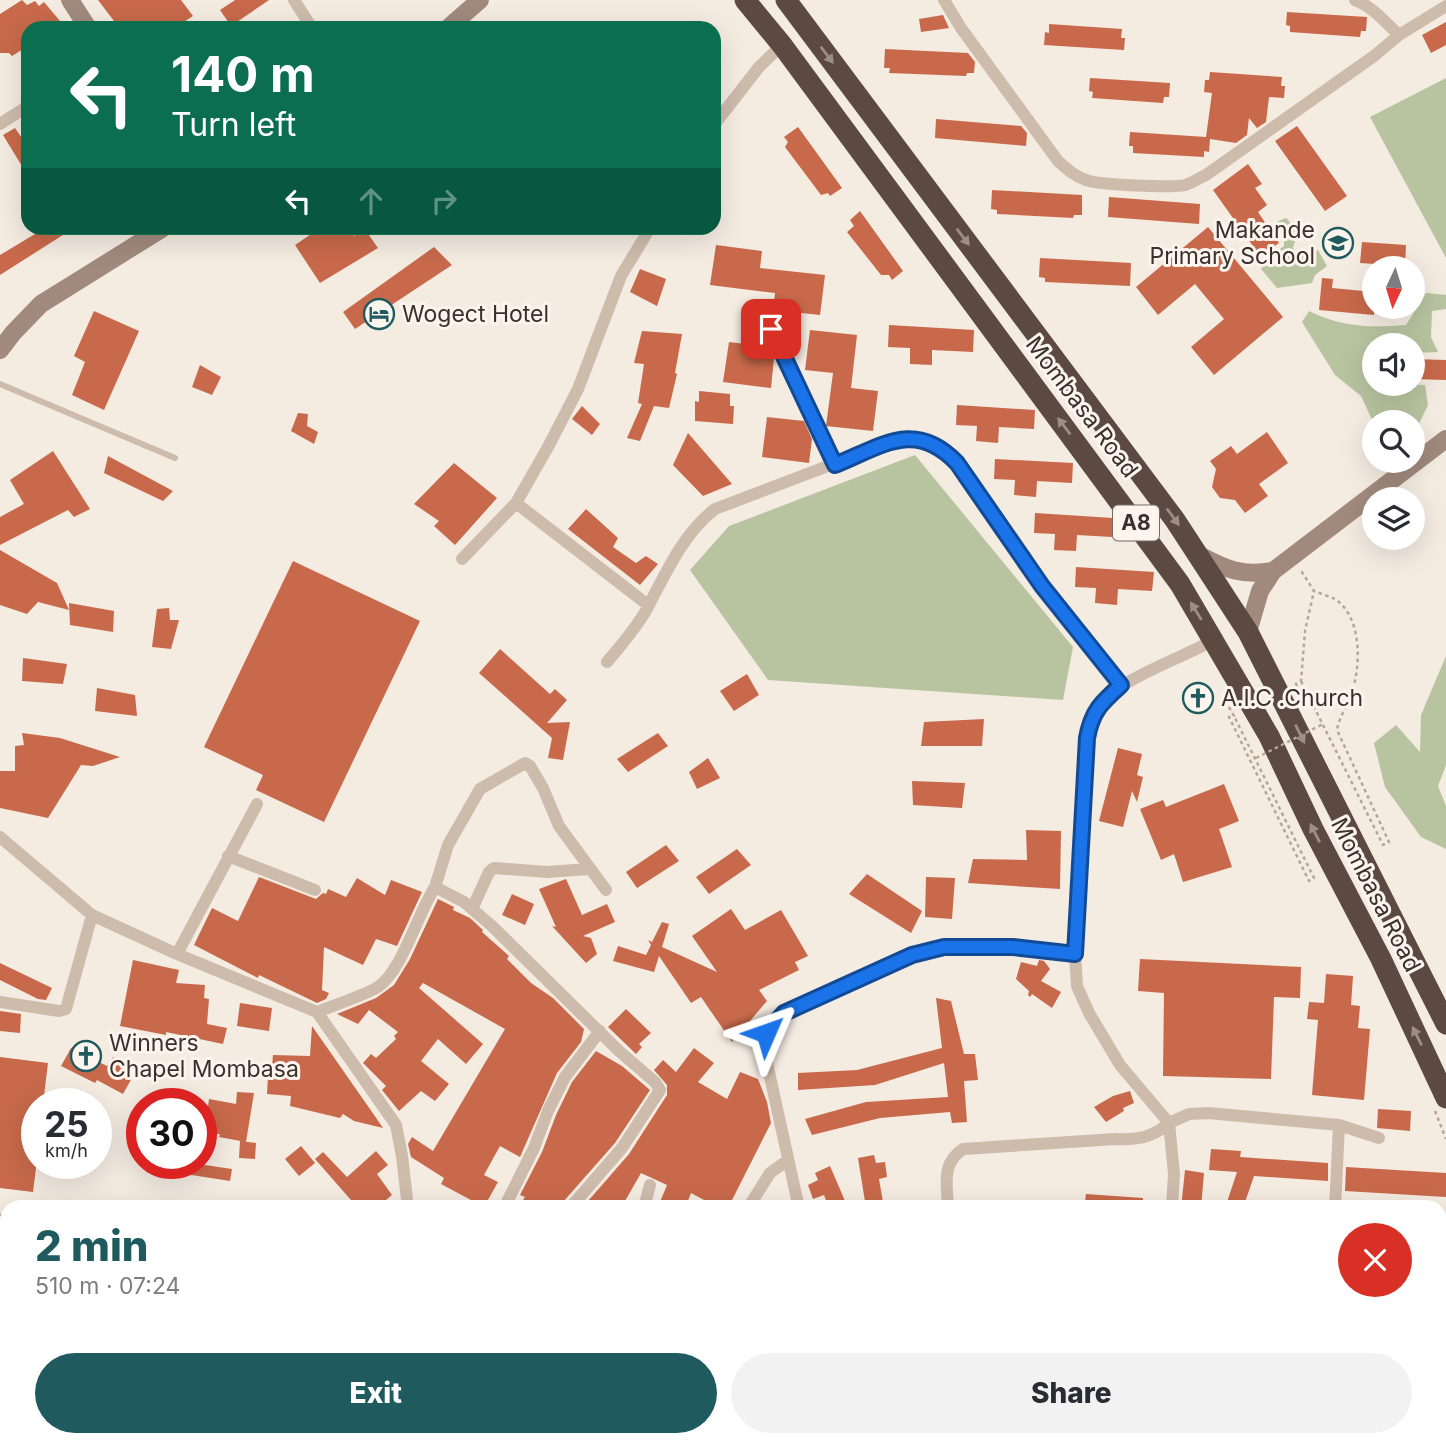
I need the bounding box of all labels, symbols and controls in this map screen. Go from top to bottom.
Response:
text: 140 m [171,45,315,104]
one-way arrow [820,45,834,64]
icon: left [56,49,147,140]
text: Turn left [171,105,296,144]
icon: left [279,182,317,220]
icon: ahead [352,182,390,220]
icon: right [425,182,463,220]
place label: Makande Primary School [1150,216,1315,270]
school or university icon: Makande Primary School [1321,226,1355,260]
one-way arrow [956,228,970,246]
north arrow [1362,256,1424,318]
map controls [1362,256,1425,550]
hotel icon: Wogect Hotel [362,297,396,331]
pin [741,299,801,359]
place label: Wogect Hotel [402,300,549,328]
icon: arrive [752,310,790,348]
street label: Mombasa Road [1020,331,1144,483]
button: sound [1362,333,1425,396]
button: search [1362,410,1425,473]
one-way arrow [1057,417,1071,435]
button: layers [1362,487,1425,550]
road number: A8 [1113,505,1159,540]
one-way arrow [1166,508,1180,526]
one-way arrow [1190,601,1203,620]
church icon: A.I.C .Church [1181,681,1215,715]
place label: A.I.C .Church [1221,684,1363,712]
one-way arrow [1295,724,1306,744]
street label: Mombasa Road [1325,813,1427,977]
one-way arrow [1309,823,1320,843]
position arrow [729,996,803,1070]
one-way arrow [1411,1026,1422,1046]
place label: Winners Chapel Mombasa [109,1029,299,1083]
church icon: Winners Chapel Mombasa [69,1039,103,1073]
speed limit sign: 30 [126,1088,217,1179]
text: 25 [44,1103,89,1145]
text: km/h [45,1140,88,1161]
text: 2 min [35,1220,149,1271]
button: close [1338,1223,1412,1297]
text: 510 m · 07:24 [35,1272,180,1300]
button: Exit [35,1353,717,1433]
button: Share [731,1353,1412,1433]

